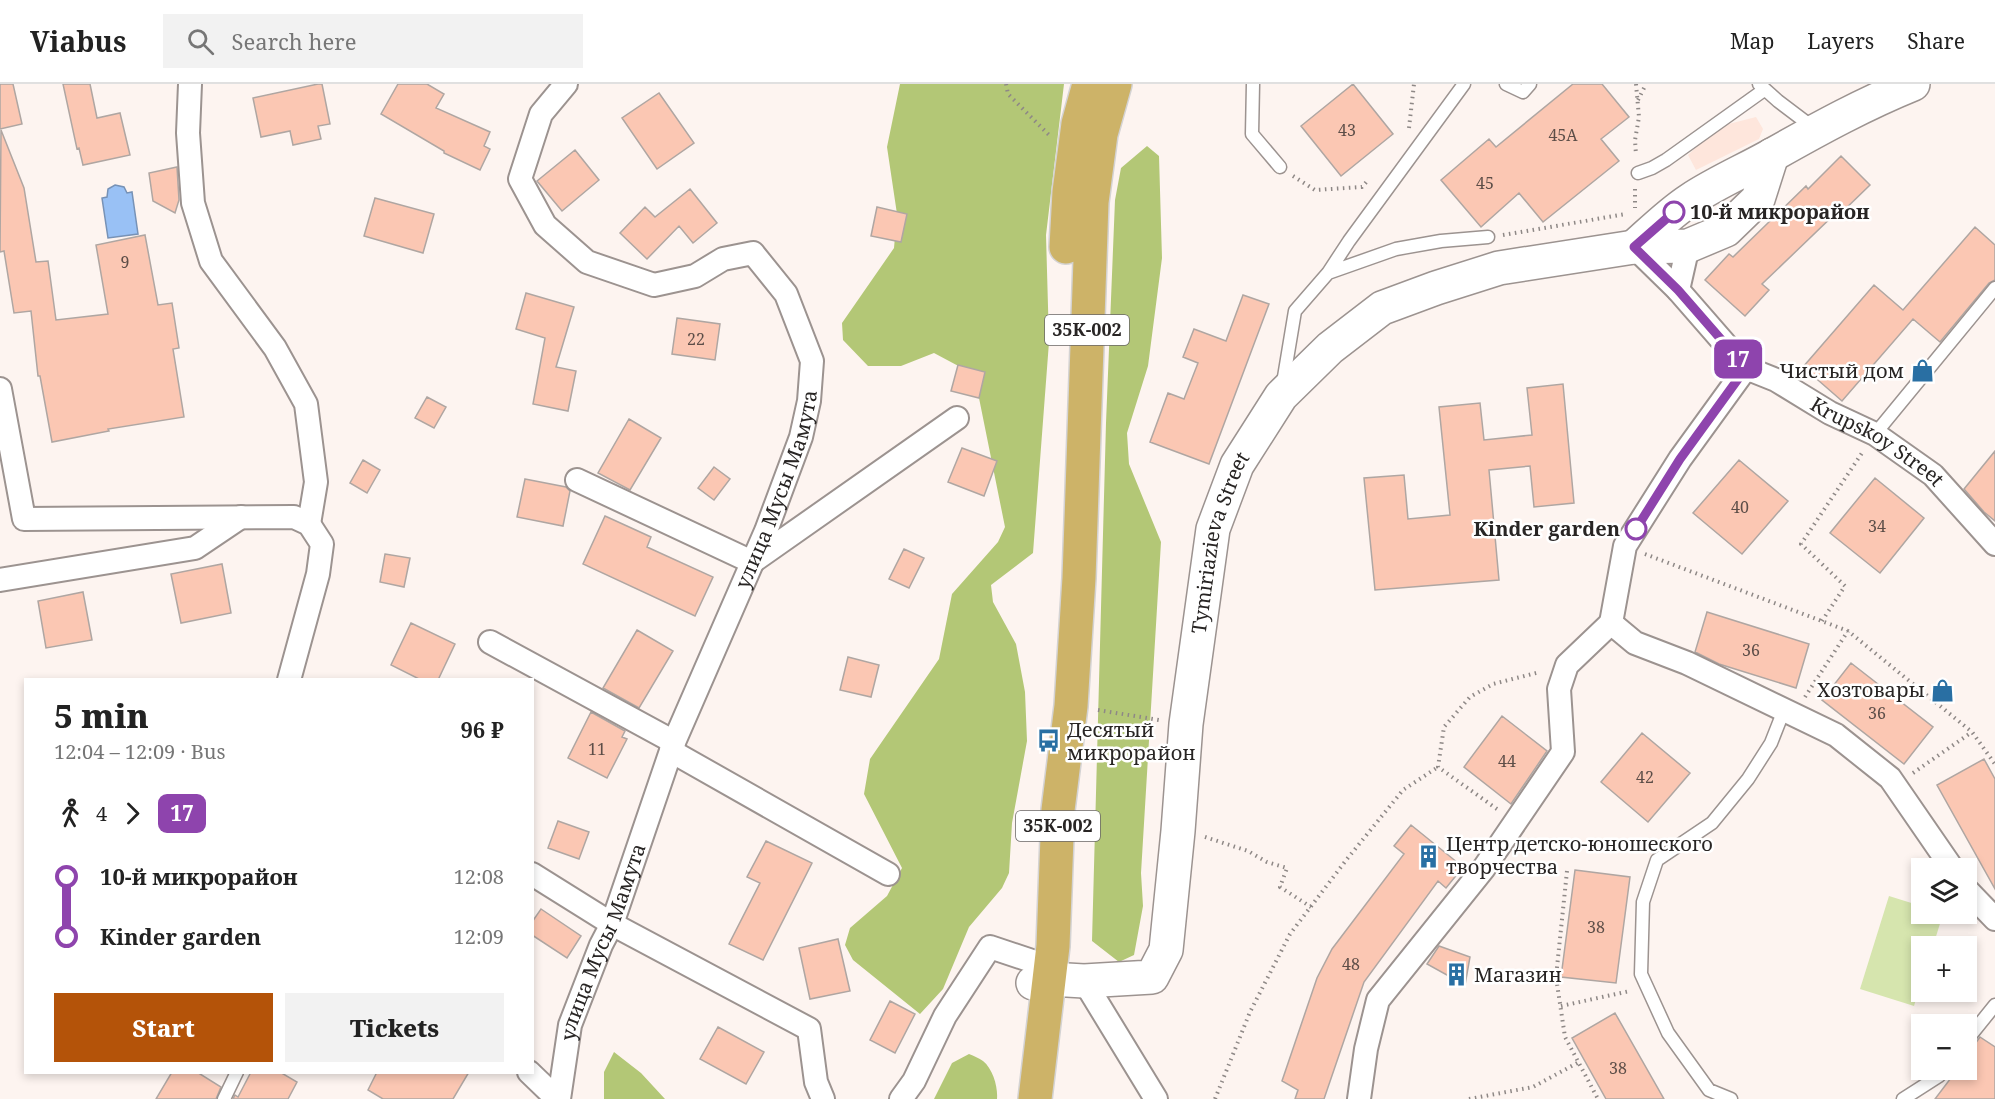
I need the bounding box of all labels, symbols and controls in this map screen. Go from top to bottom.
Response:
search box [163,14,583,68]
text: Viabus [30,22,127,60]
icon: search [184,25,217,58]
text: Search here [232,26,356,56]
text: Map [1730,27,1774,55]
text: Layers [1807,27,1874,55]
text: Share [1907,27,1965,55]
house number: 43 [1338,119,1356,141]
house number: 45А [1548,124,1578,146]
house number: 45 [1476,172,1494,194]
place label: 10-й микрорайон [1690,198,1870,225]
marker: 10-й микрорайон [1663,201,1685,223]
house number: 9 [121,251,129,273]
road number: 35К-002 [1045,315,1129,345]
house number: 22 [687,328,705,350]
line badge: 17 [1711,340,1765,378]
text: 17 [1726,345,1750,373]
place label: Чистый дом [1779,357,1904,384]
shop icon: Чистый дом [1909,358,1935,384]
street label: улица Мусы Мамута [729,389,823,593]
street label: Krupskoy Street [1806,390,1951,492]
street label: Tymiriazieva Street [1185,446,1255,635]
house number: 40 [1731,496,1749,518]
place label: Kinder garden [1473,515,1620,542]
house number: 34 [1868,515,1886,537]
marker: Kinder garden [1625,518,1647,540]
house number: 36 [1742,639,1760,661]
place label: Хозтовары [1817,676,1925,703]
shop icon: Хозтовары [1930,677,1956,703]
text: 5 min [54,693,149,738]
house number: 36 [1868,702,1886,724]
text: 96 ₽ [460,714,504,744]
place label: Десятый микрорайон [1067,716,1196,766]
bus stop icon: Десятый микрорайон [1036,728,1062,754]
text: 12:04 – 12:09 · Bus [54,738,225,765]
house number: 11 [588,738,606,760]
house number: 44 [1498,750,1516,772]
house number: 42 [1636,766,1654,788]
icon: walk [54,797,87,830]
icon: forward [116,797,149,830]
text: 17 [170,799,194,827]
text: 4 [96,800,107,827]
road number: 35К-002 [1016,811,1100,841]
place label: Центр детско-юношеского творчества [1446,830,1713,880]
street label: улица Мусы Мамута [554,840,652,1042]
building icon: Центр детско-юношеского творчества [1415,843,1441,869]
map controls [1911,858,1977,1080]
button: layers [1911,858,1977,924]
text: 10-й микрорайон [100,861,298,891]
text: 12:08 [454,863,504,890]
house number: 38 [1587,916,1605,938]
text: Kinder garden [100,921,261,951]
text: 12:09 [454,923,504,950]
button: + [1911,936,1977,1002]
house number: 48 [1342,953,1360,975]
place label: Магазин [1474,961,1562,988]
building icon: Магазин [1443,962,1469,988]
button: Start [54,993,273,1062]
button: Tickets [285,993,504,1062]
button: − [1911,1014,1977,1080]
house number: 38 [1609,1057,1627,1079]

